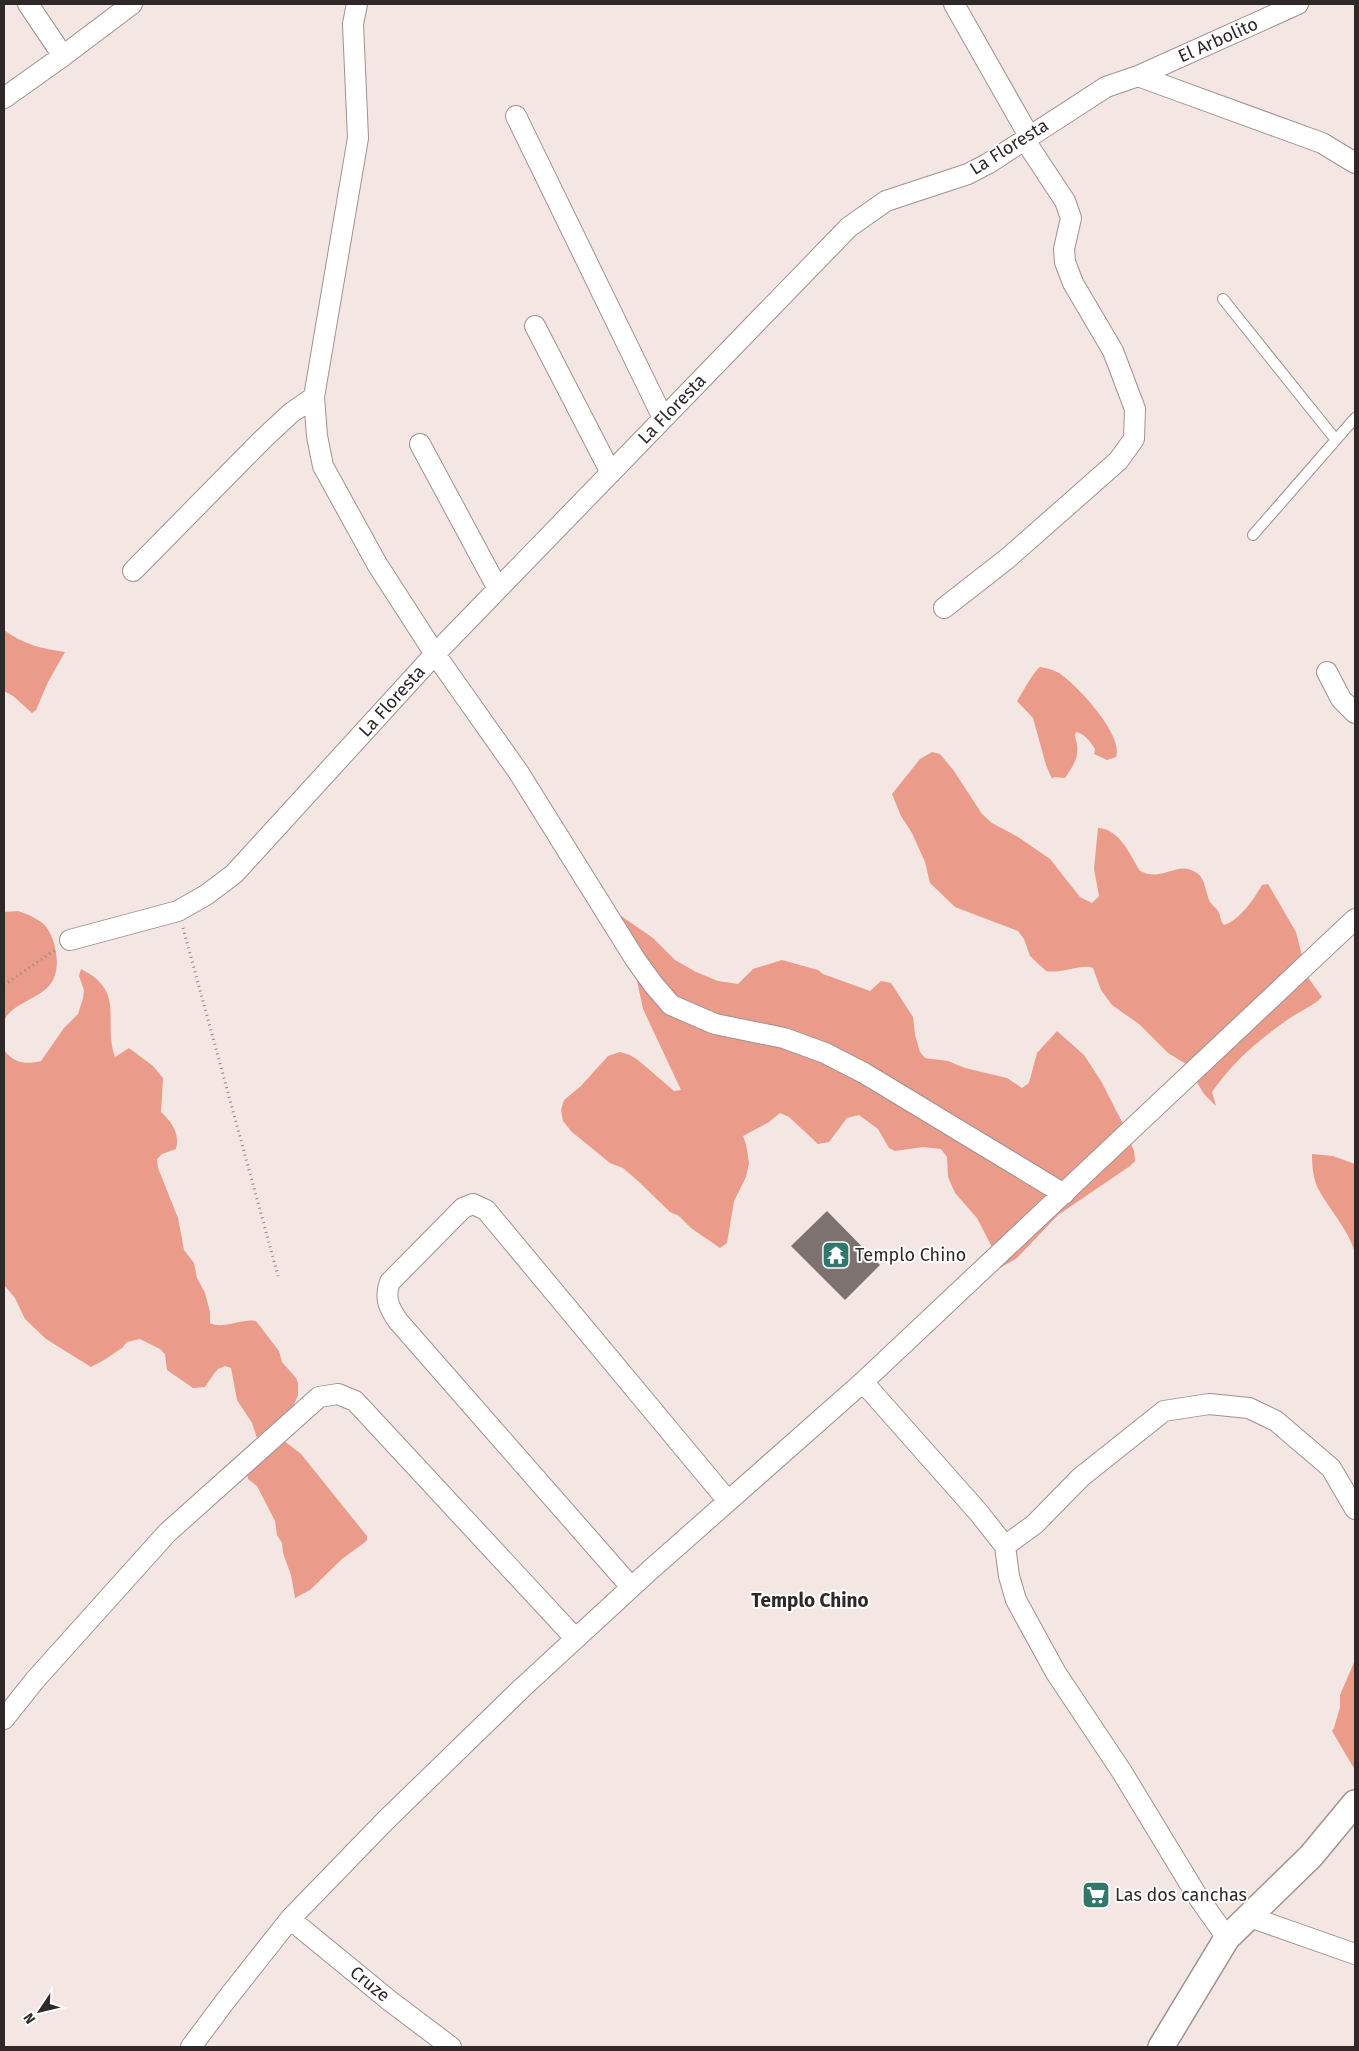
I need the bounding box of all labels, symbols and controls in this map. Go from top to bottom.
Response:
street label: El Arbolito [1175,13,1261,67]
street label: La Floresta [966,114,1052,180]
street label: La Floresta [633,370,711,448]
street label: La Floresta [354,661,430,741]
temple icon: Templo Chino [821,1240,851,1270]
place label: Templo Chino [855,1244,966,1266]
district label: Templo Chino [751,1589,869,1612]
supermarket icon: Las dos canchas [1081,1880,1111,1910]
place label: Las dos canchas [1115,1884,1247,1906]
street label: Cruze [346,1961,394,2007]
north arrow [15,1986,65,2036]
text: N [20,2009,39,2027]

